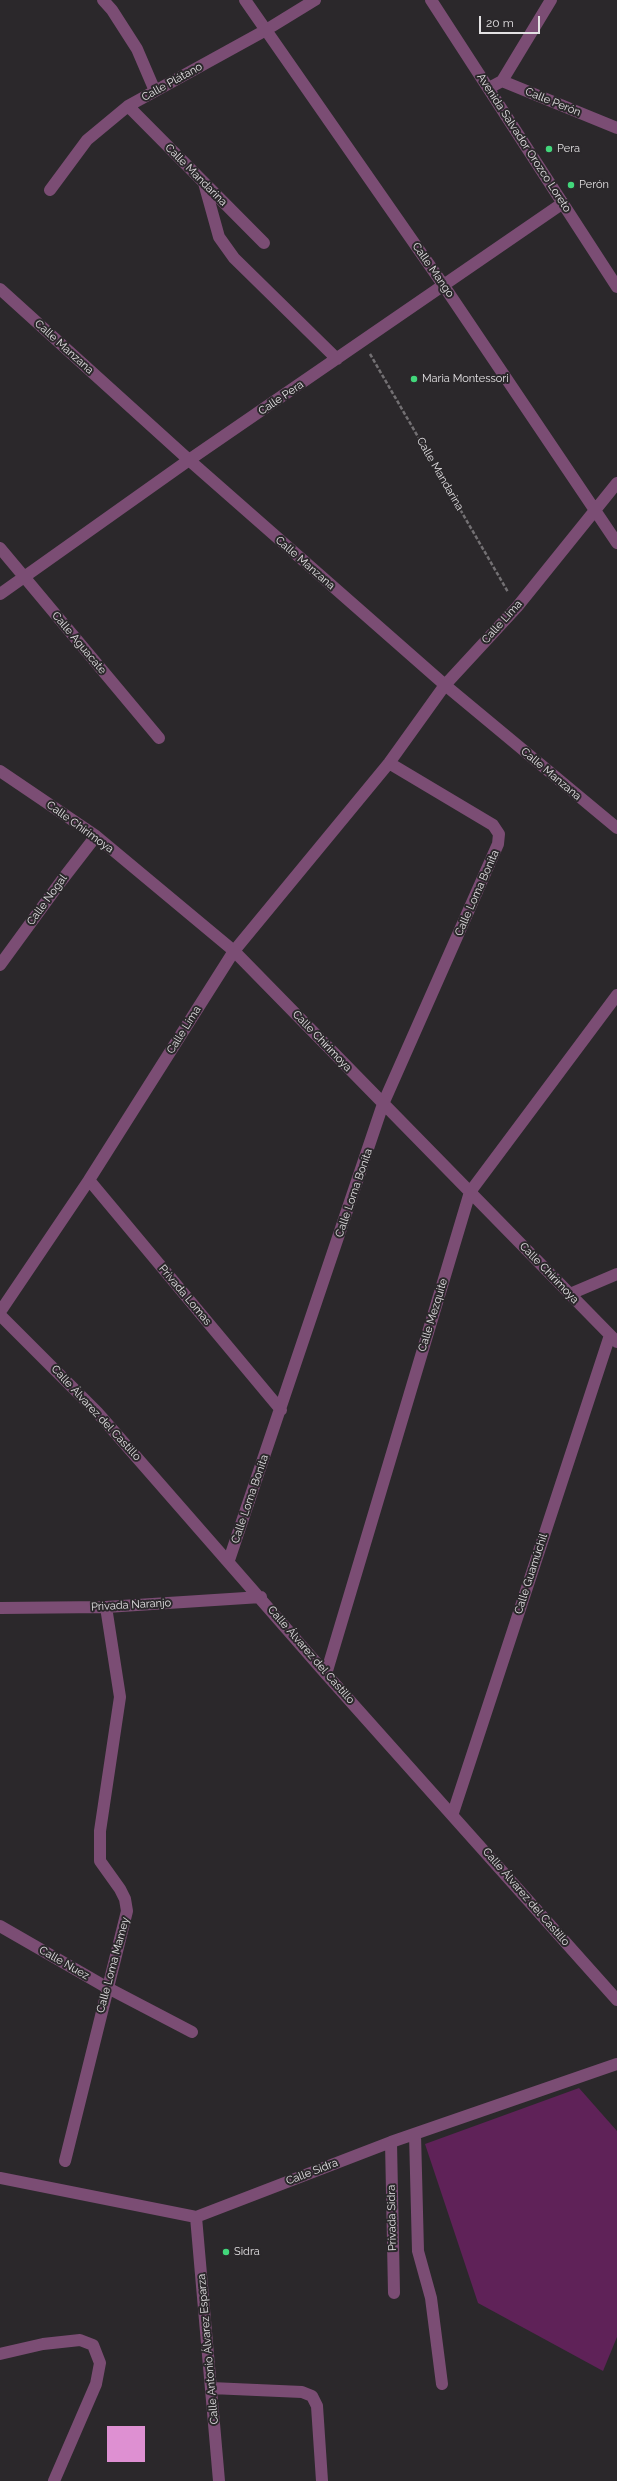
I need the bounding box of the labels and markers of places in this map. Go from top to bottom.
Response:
place label: Pera [557,142,580,156]
marker: Pera [544,144,554,154]
place label: Perón [579,178,609,192]
marker: Perón [566,180,576,190]
place label: Maria Montessori [422,372,509,386]
marker: Maria Montessori [409,374,419,384]
place label: Sidra [234,2245,260,2259]
marker: Sidra [221,2247,231,2257]

